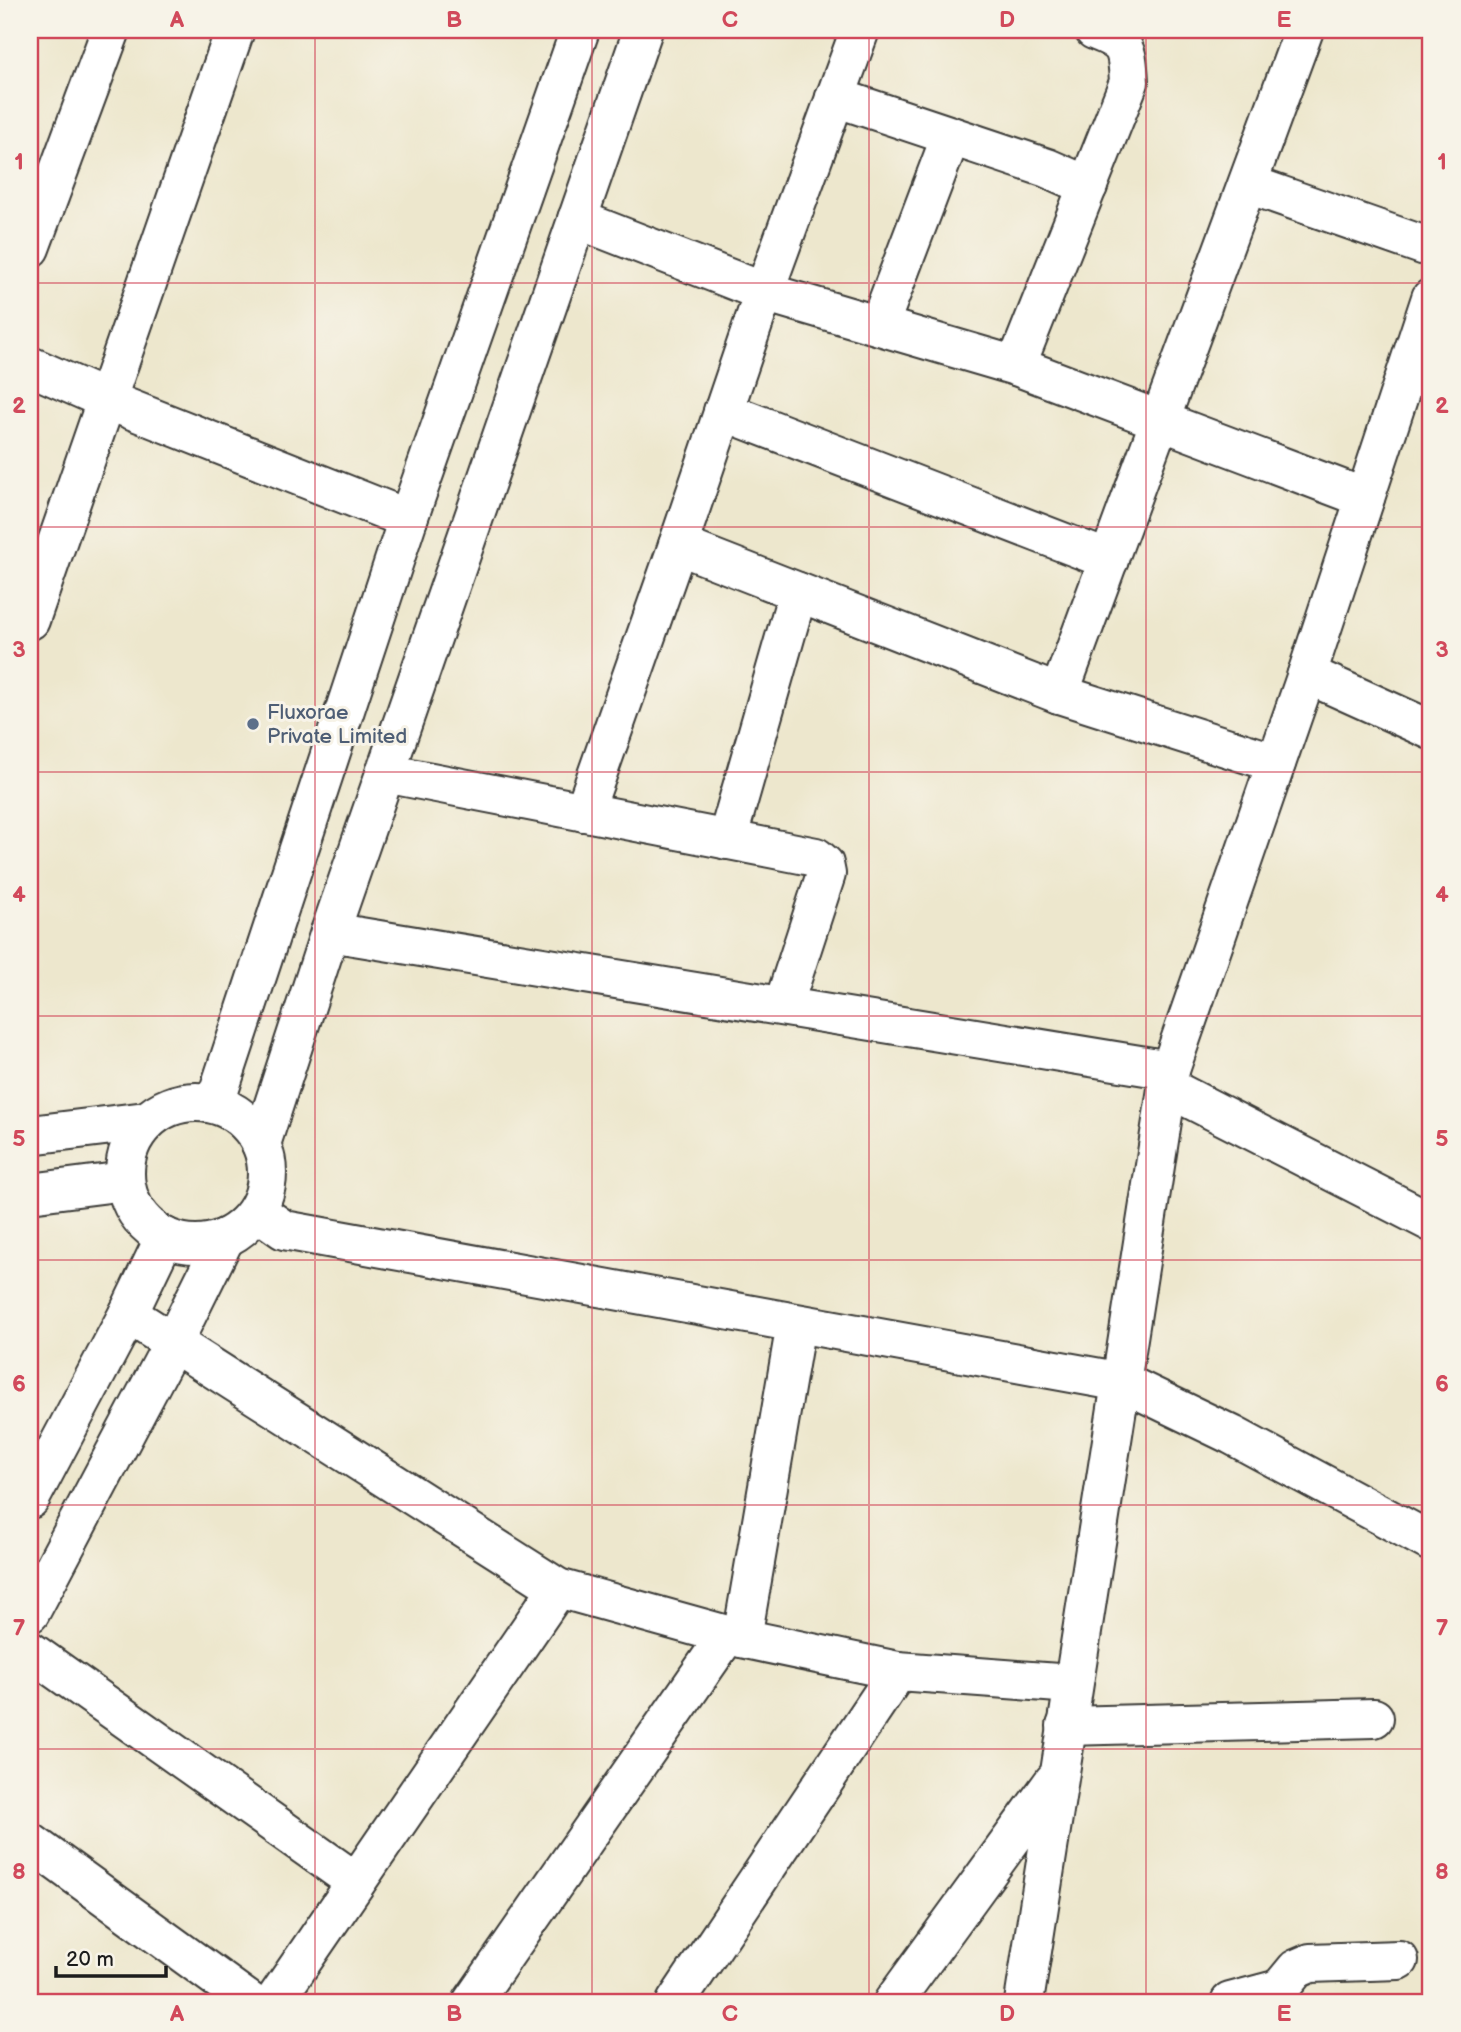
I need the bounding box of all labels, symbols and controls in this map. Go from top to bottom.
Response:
text: A [169,6,185,34]
text: B [446,6,462,34]
text: C [722,6,738,34]
text: D [999,6,1015,34]
text: E [1277,6,1292,34]
text: 1 [14,148,24,176]
text: 1 [1437,148,1447,176]
text: 2 [12,392,26,420]
text: 2 [1435,392,1449,420]
text: 3 [12,636,26,664]
text: 3 [1435,636,1449,664]
place label: Fluxorae Private Limited [267,700,407,749]
marker: Fluxorae Private Limited [245,716,261,732]
text: 4 [12,881,26,909]
text: 4 [1435,881,1449,909]
text: 5 [12,1125,26,1153]
text: 5 [1435,1125,1449,1153]
text: 6 [12,1370,26,1398]
text: 6 [1435,1370,1449,1398]
text: 7 [13,1614,26,1642]
text: 7 [1436,1614,1449,1642]
text: 8 [12,1858,26,1886]
text: 8 [1435,1858,1449,1886]
scale bar [56,1934,166,1978]
text: 20 m [66,1947,114,1972]
text: A [169,2000,185,2028]
text: B [446,2000,462,2028]
text: C [722,2000,738,2028]
text: D [999,2000,1015,2028]
text: E [1277,2000,1292,2028]

